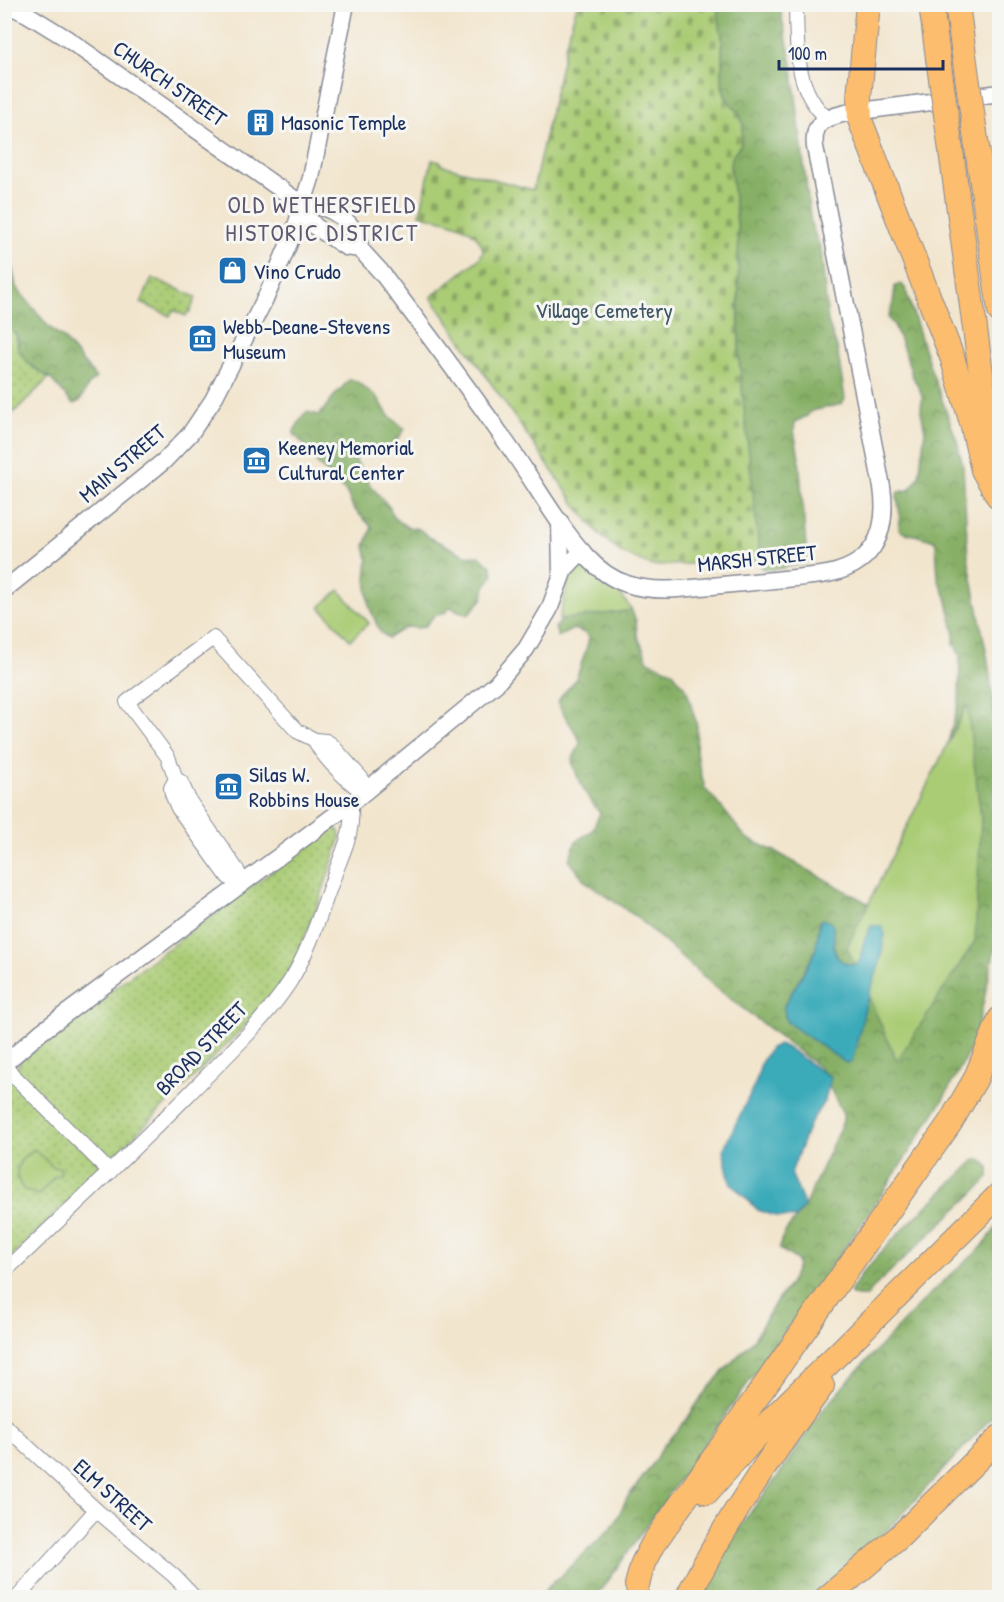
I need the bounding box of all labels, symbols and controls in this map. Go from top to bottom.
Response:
street label: CHURCH STREET [107,33,233,134]
scale bar [779,33,942,71]
text: 100 m [788,41,827,66]
building icon: Masonic Temple [244,106,276,138]
place label: Masonic Temple [281,107,407,137]
district label: OLD WETHERSFIELD HISTORIC DISTRICT [225,188,419,248]
shop icon: Vino Crudo [216,255,248,287]
place label: Vino Crudo [253,256,341,286]
park label: Village Cemetery [535,295,673,325]
place label: Webb-Deane-Stevens Museum [223,311,390,366]
museum icon: Webb-Deane-Stevens Museum [186,323,218,355]
street label: MAIN STREET [72,416,172,509]
place label: Keeney Memorial Cultural Center [278,432,414,487]
museum icon: Keeney Memorial Cultural Center [241,444,273,476]
street label: MARSH STREET [696,537,819,579]
place label: Silas W. Robbins House [249,759,360,814]
museum icon: Silas W. Robbins House [212,771,244,803]
street label: BROAD STREET [149,994,254,1101]
street label: ELM STREET [67,1452,159,1539]

